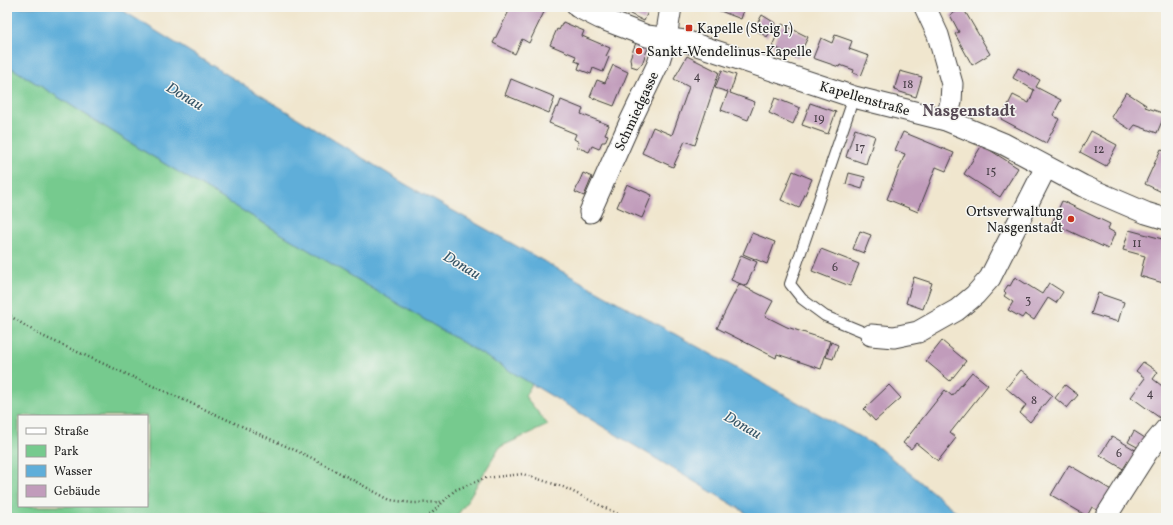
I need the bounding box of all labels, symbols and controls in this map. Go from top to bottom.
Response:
place label: Kapelle (Steig 1) [697,20,793,39]
marker: Kapelle (Steig 1) [684,23,694,33]
place label: Sankt-Wendelinus-Kapelle [647,43,812,62]
marker: Sankt-Wendelinus-Kapelle [634,46,644,56]
street label: Schmiedgasse [611,68,664,155]
house number: 4 [693,69,701,85]
street label: Kapellenstraße [817,77,912,122]
house number: 18 [903,77,913,93]
water label: Donau [162,78,207,117]
district label: Nasgenstadt [923,101,1016,123]
house number: 19 [814,111,824,127]
house number: 17 [855,140,865,156]
house number: 12 [1093,142,1105,158]
house number: 15 [986,164,996,180]
place label: Ortsverwaltung Nasgenstadt [966,203,1063,238]
marker: Ortsverwaltung Nasgenstadt [1066,214,1076,224]
house number: 11 [1132,236,1142,252]
water label: Donau [439,247,484,286]
house number: 6 [832,260,838,276]
house number: 3 [1025,293,1031,309]
house number: 4 [1146,386,1154,402]
house number: 8 [1031,393,1037,409]
water label: Donau [720,407,765,446]
legend [18,415,148,507]
text: Straße [54,424,89,440]
text: Park [54,444,79,460]
house number: 6 [1116,446,1122,462]
text: Wasser [54,464,92,480]
text: Gebäude [54,484,101,500]

